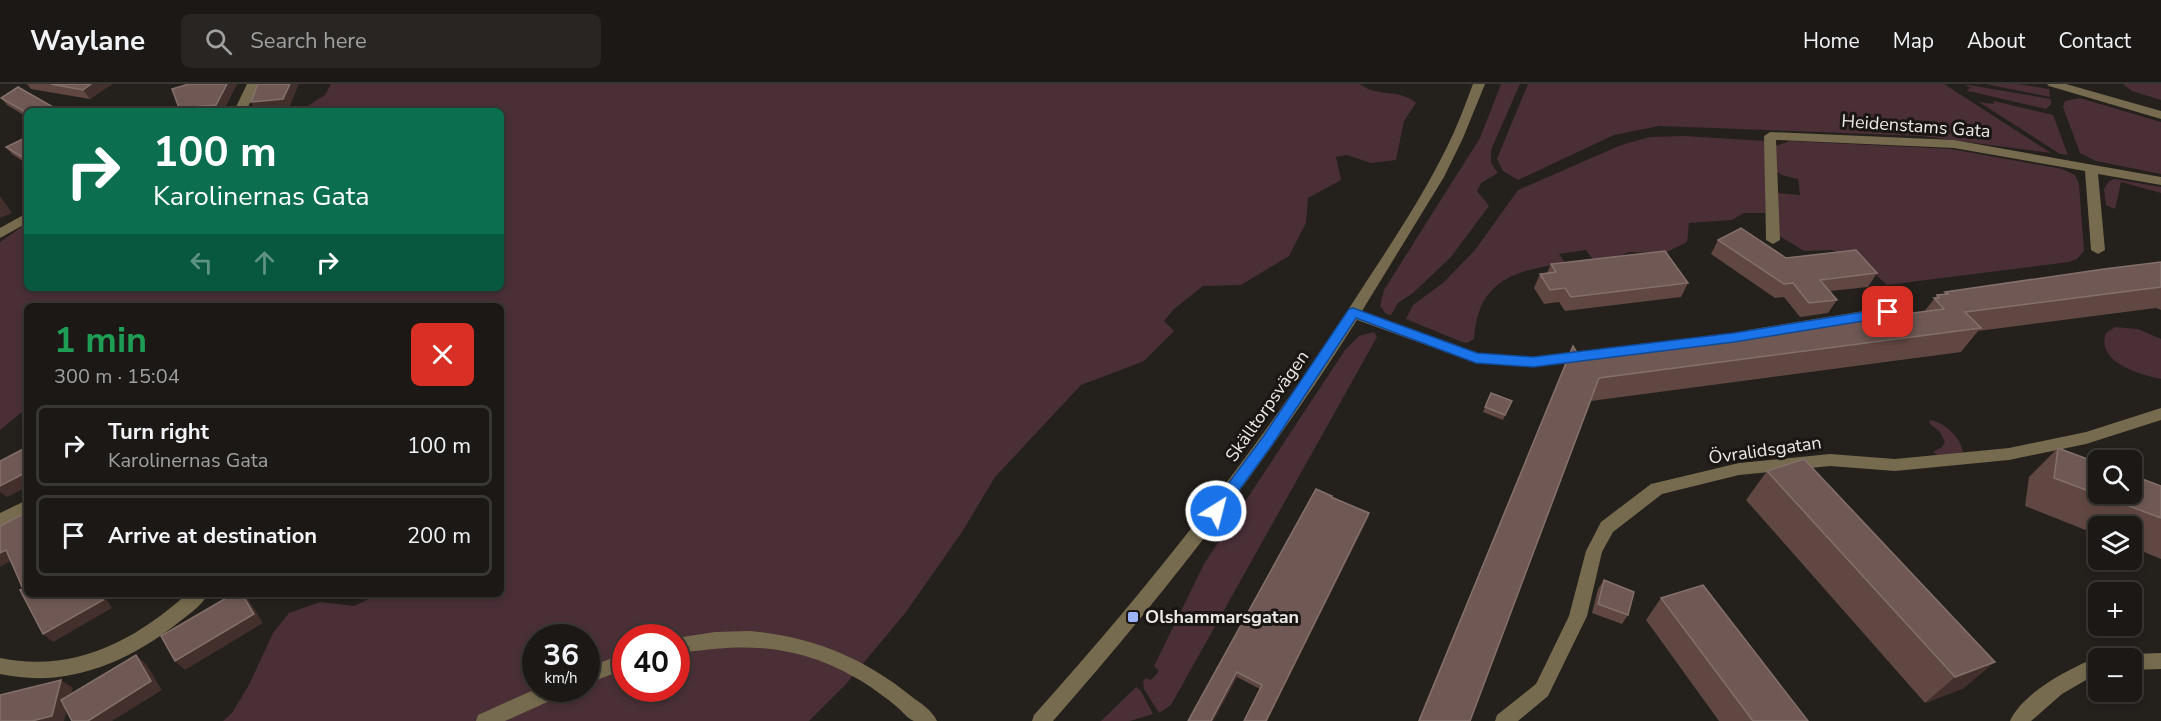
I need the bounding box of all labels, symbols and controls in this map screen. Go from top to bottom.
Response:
search box [181,14,601,68]
text: Waylane [30,22,145,60]
icon: search [202,25,235,58]
text: Search here [250,26,367,56]
text: Home [1803,27,1860,55]
text: Map [1893,27,1934,55]
text: About [1967,27,2025,55]
text: Contact [2058,27,2131,55]
street label: Heidenstams Gata [1841,109,1991,143]
text: 100 m [153,124,277,181]
icon: right [54,132,132,210]
text: Karolinernas Gata [153,178,370,215]
icon: left [185,246,218,279]
icon: ahead [248,246,281,279]
icon: right [311,246,344,279]
pin [1862,286,1913,337]
icon: arrive [1871,295,1904,328]
text: 1 min [54,316,147,365]
button: close [411,323,474,386]
street label: Skälltorpsvägen [1220,346,1314,466]
text: 300 m · 15:04 [54,363,180,390]
text: Turn right [108,417,209,447]
icon: right [57,429,90,462]
street label: Övralidsgatan [1707,430,1823,470]
text: 100 m [407,431,471,461]
text: Karolinernas Gata [108,447,268,474]
map controls [2088,450,2142,702]
button: search [2088,450,2142,504]
position arrow [1184,479,1248,543]
button: layers [2088,516,2142,570]
icon: arrive [57,519,90,552]
text: Arrive at destination [108,521,317,551]
text: 200 m [407,521,471,551]
button: + [2088,582,2142,636]
place label: Olshammarsgatan [1145,605,1299,629]
marker: Olshammarsgatan [1126,610,1140,624]
speed limit sign: 40 [612,624,690,702]
text: 36 [543,635,579,676]
button: − [2088,648,2142,702]
text: km/h [544,668,578,688]

